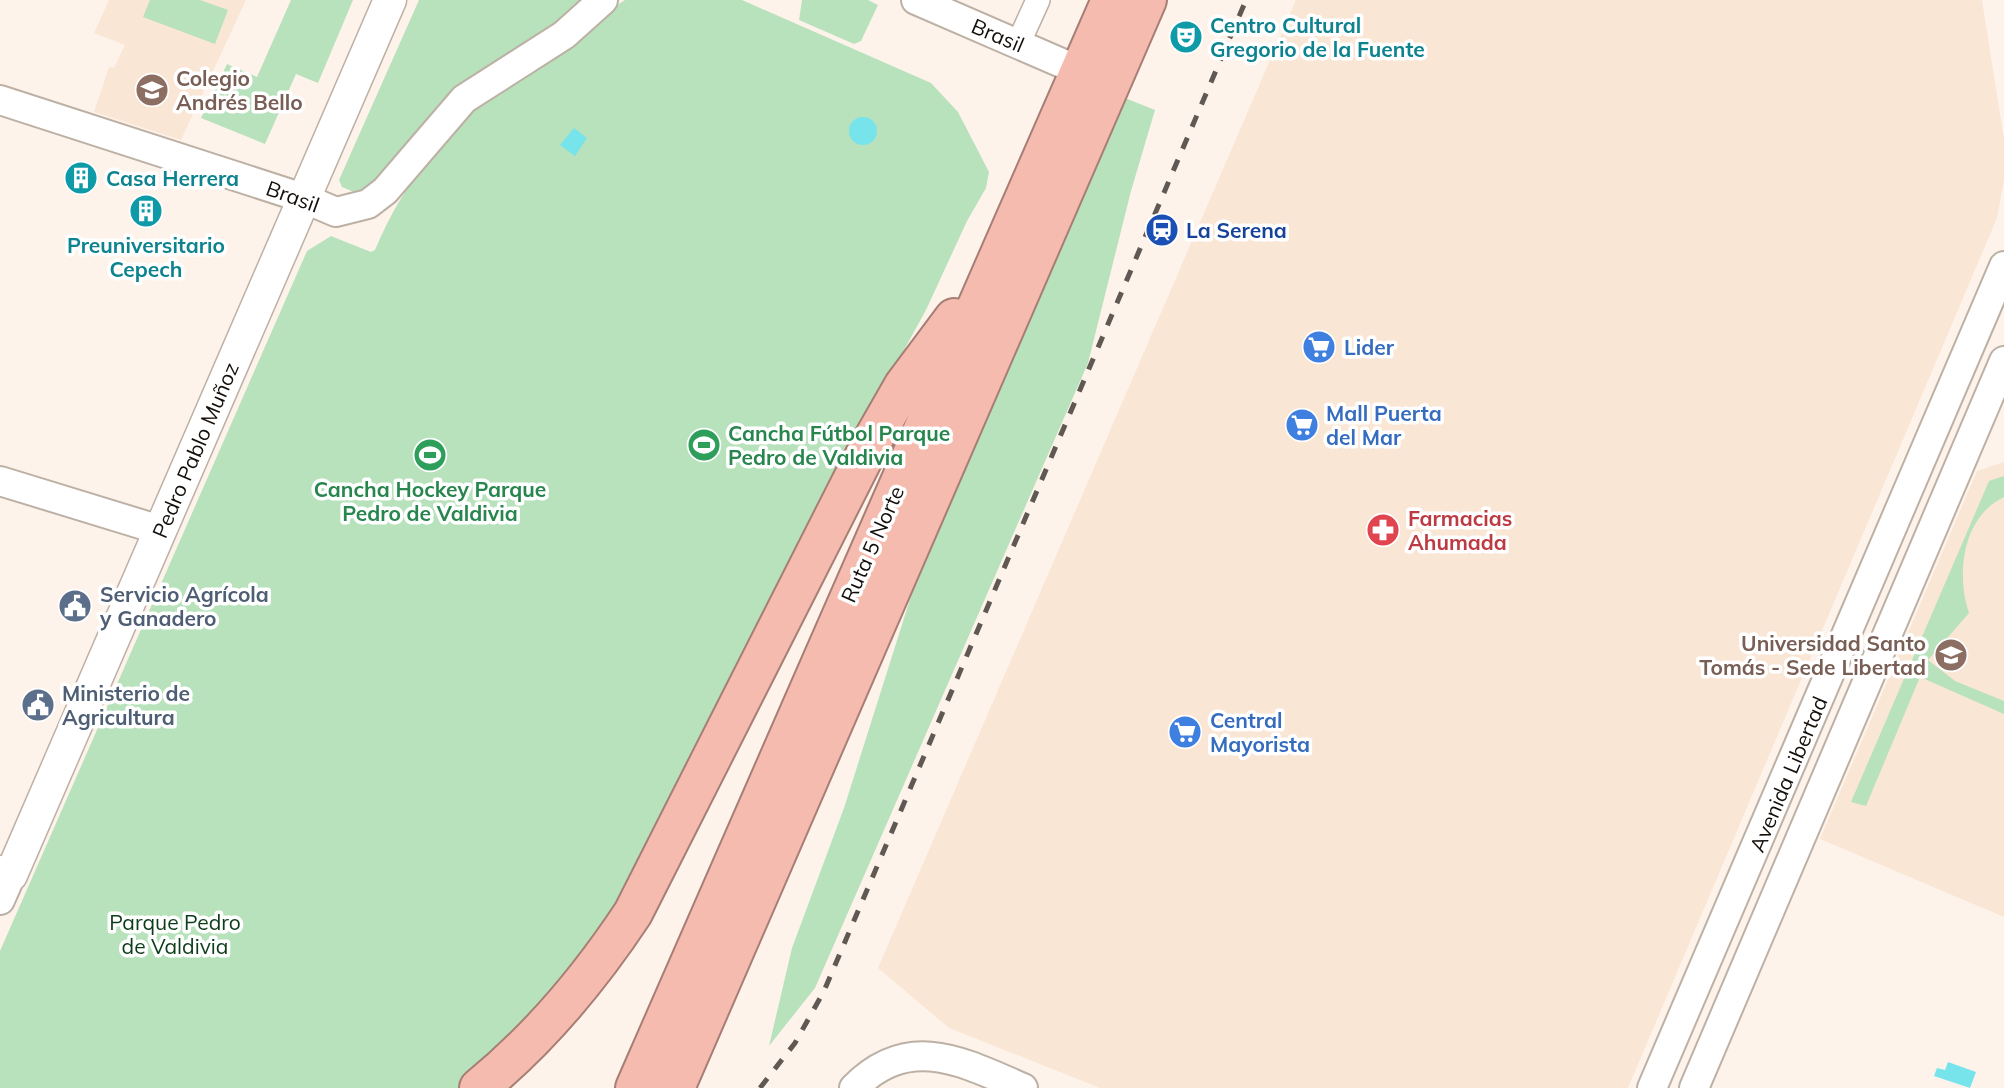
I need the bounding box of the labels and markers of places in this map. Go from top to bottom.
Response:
place label: Centro Cultural Gregorio de la Fuente [1210,12,1425,62]
theatre icon: Centro Cultural Gregorio de la Fuente [1167,18,1205,56]
place label: Colegio Andrés Bello [176,65,303,115]
school or university icon: Colegio Andrés Bello [133,71,171,109]
building icon: Casa Herrera [62,159,100,197]
place label: Casa Herrera [106,165,239,191]
building icon: Preuniversitario Cepech [127,192,165,230]
station icon: La Serena [1143,211,1181,249]
place label: La Serena [1186,217,1287,243]
place label: Preuniversitario Cepech [67,232,225,282]
supermarket icon: Lider [1300,328,1338,366]
place label: Lider [1344,334,1395,360]
place label: Mall Puerta del Mar [1326,400,1442,450]
supermarket icon: Mall Puerta del Mar [1283,406,1321,444]
place label: Cancha Fútbol Parque Pedro de Valdivia [728,420,950,470]
sports icon: Cancha Fútbol Parque Pedro de Valdivia [685,426,723,464]
sports icon: Cancha Hockey Parque Pedro de Valdivia [411,436,449,474]
place label: Cancha Hockey Parque Pedro de Valdivia [314,476,546,526]
place label: Farmacias Ahumada [1408,505,1512,555]
pharmacy icon: Farmacias Ahumada [1364,511,1402,549]
place label: Servicio Agrícola y Ganadero [99,581,269,631]
public building icon: Servicio Agrícola y Ganadero [56,587,94,625]
place label: Universidad Santo Tomás - Sede Libertad [1699,630,1926,680]
school or university icon: Universidad Santo Tomás - Sede Libertad [1932,636,1970,674]
place label: Ministerio de Agricultura [62,680,190,730]
public building icon: Ministerio de Agricultura [19,686,57,724]
place label: Central Mayorista [1210,707,1310,757]
supermarket icon: Central Mayorista [1166,713,1204,751]

